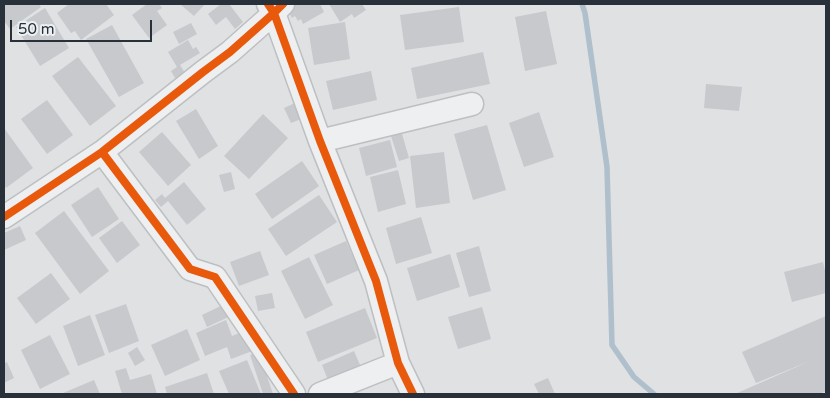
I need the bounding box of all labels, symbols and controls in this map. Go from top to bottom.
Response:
scale bar [12,10,155,42]
text: 50 m [18,20,55,38]

